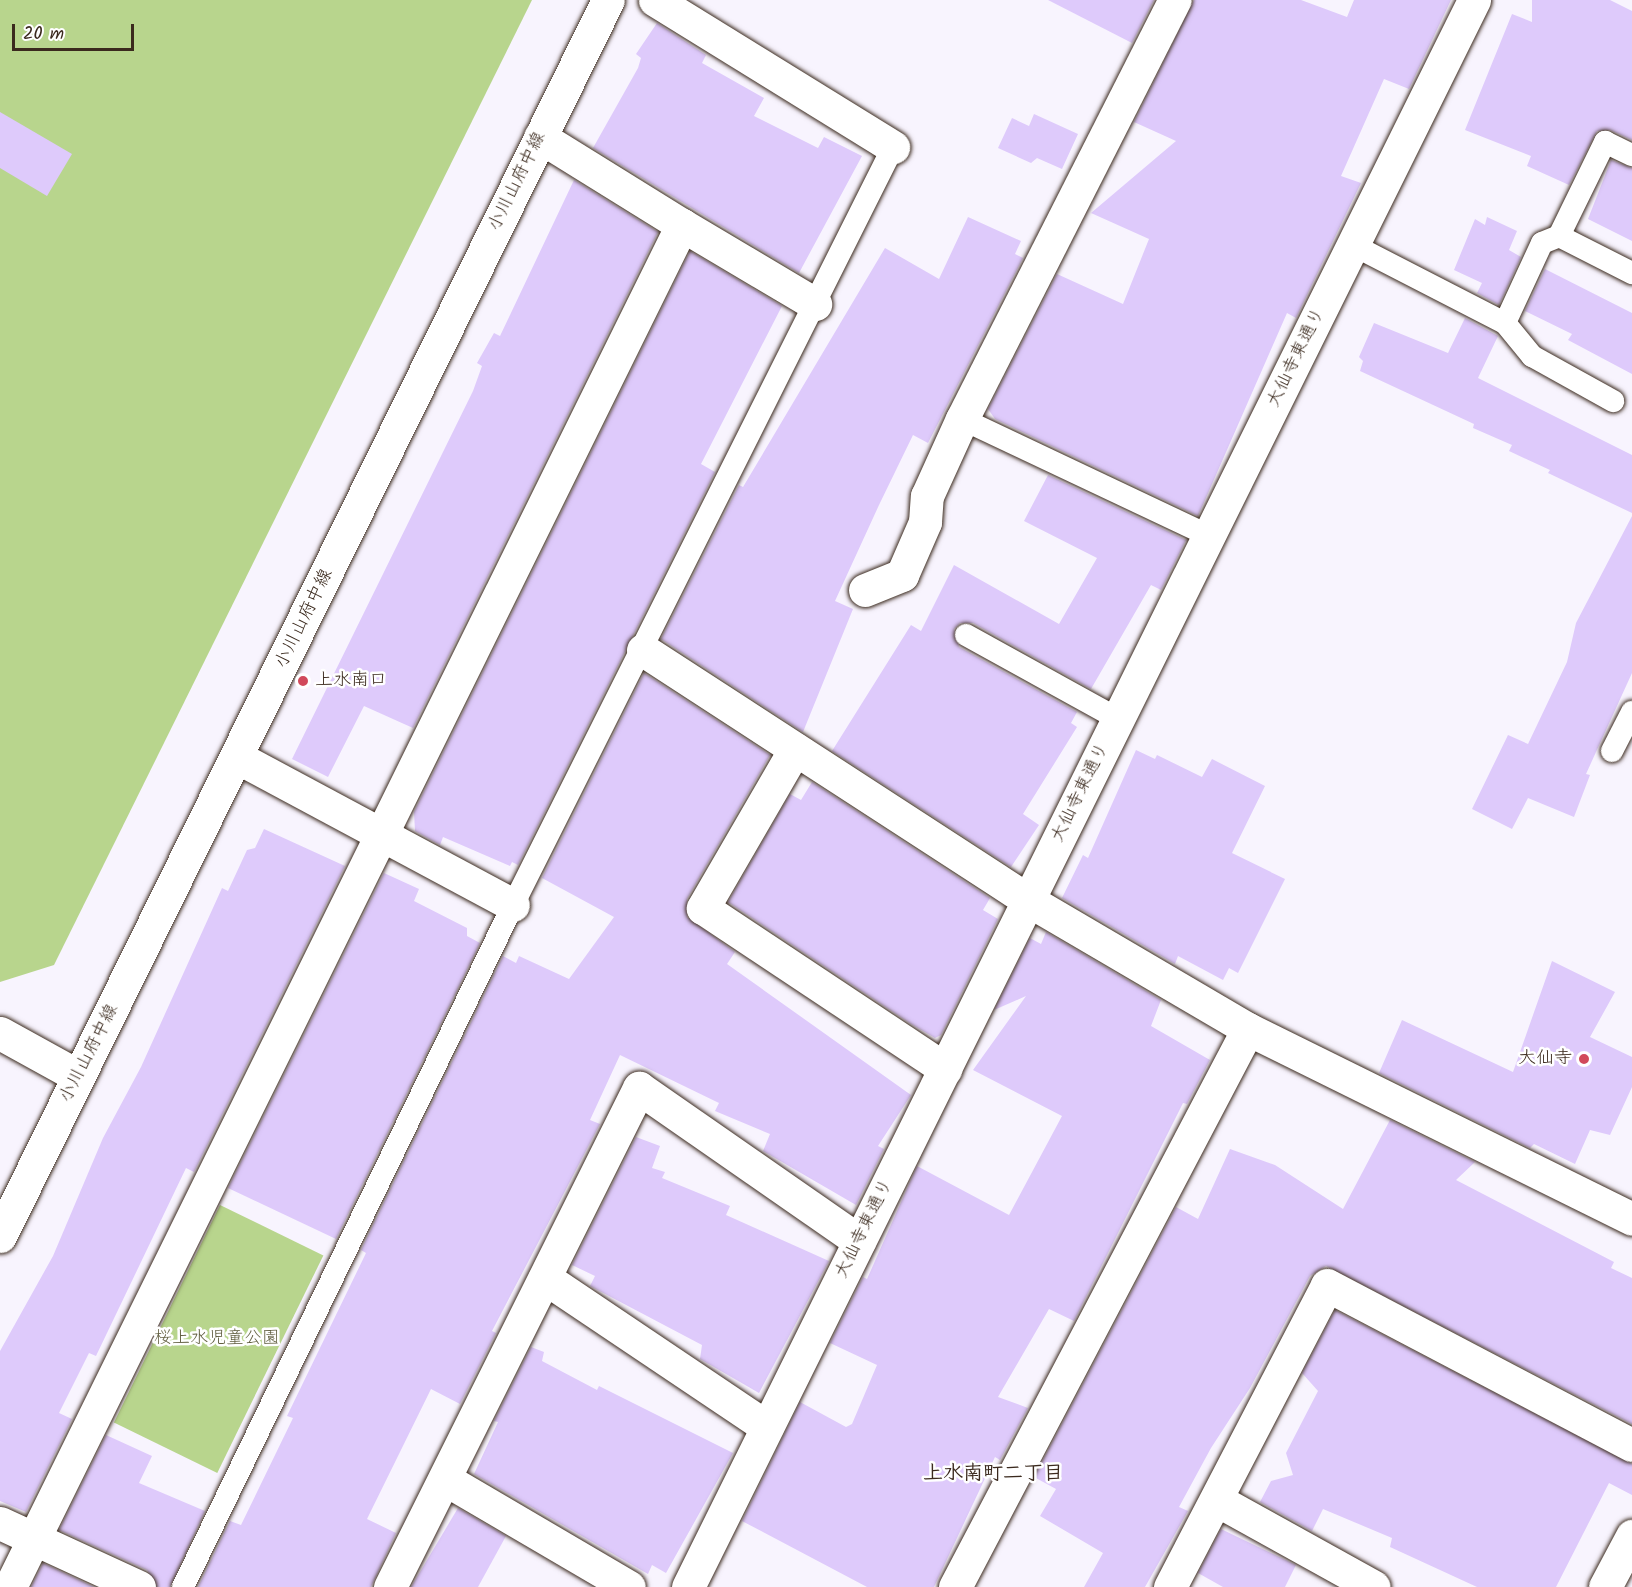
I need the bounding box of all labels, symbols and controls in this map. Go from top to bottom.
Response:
scale bar [15,12,136,50]
text: 20 m [23,20,64,49]
street label: 小川山府中線 [485,129,551,235]
street label: 大仙寺東通り [1264,305,1330,411]
street label: 小川山府中線 [272,566,338,672]
place label: 上水南口 [315,670,387,692]
marker: 上水南口 [296,674,310,688]
street label: 大仙寺東通り [1048,740,1114,846]
street label: 小川山府中線 [56,1001,124,1107]
place label: 大仙寺 [1518,1048,1572,1070]
marker: 大仙寺 [1577,1052,1591,1066]
street label: 大仙寺東通り [832,1176,898,1282]
park label: 桜上水児童公園 [154,1328,280,1350]
district label: 上水南町二丁目 [923,1462,1063,1486]

